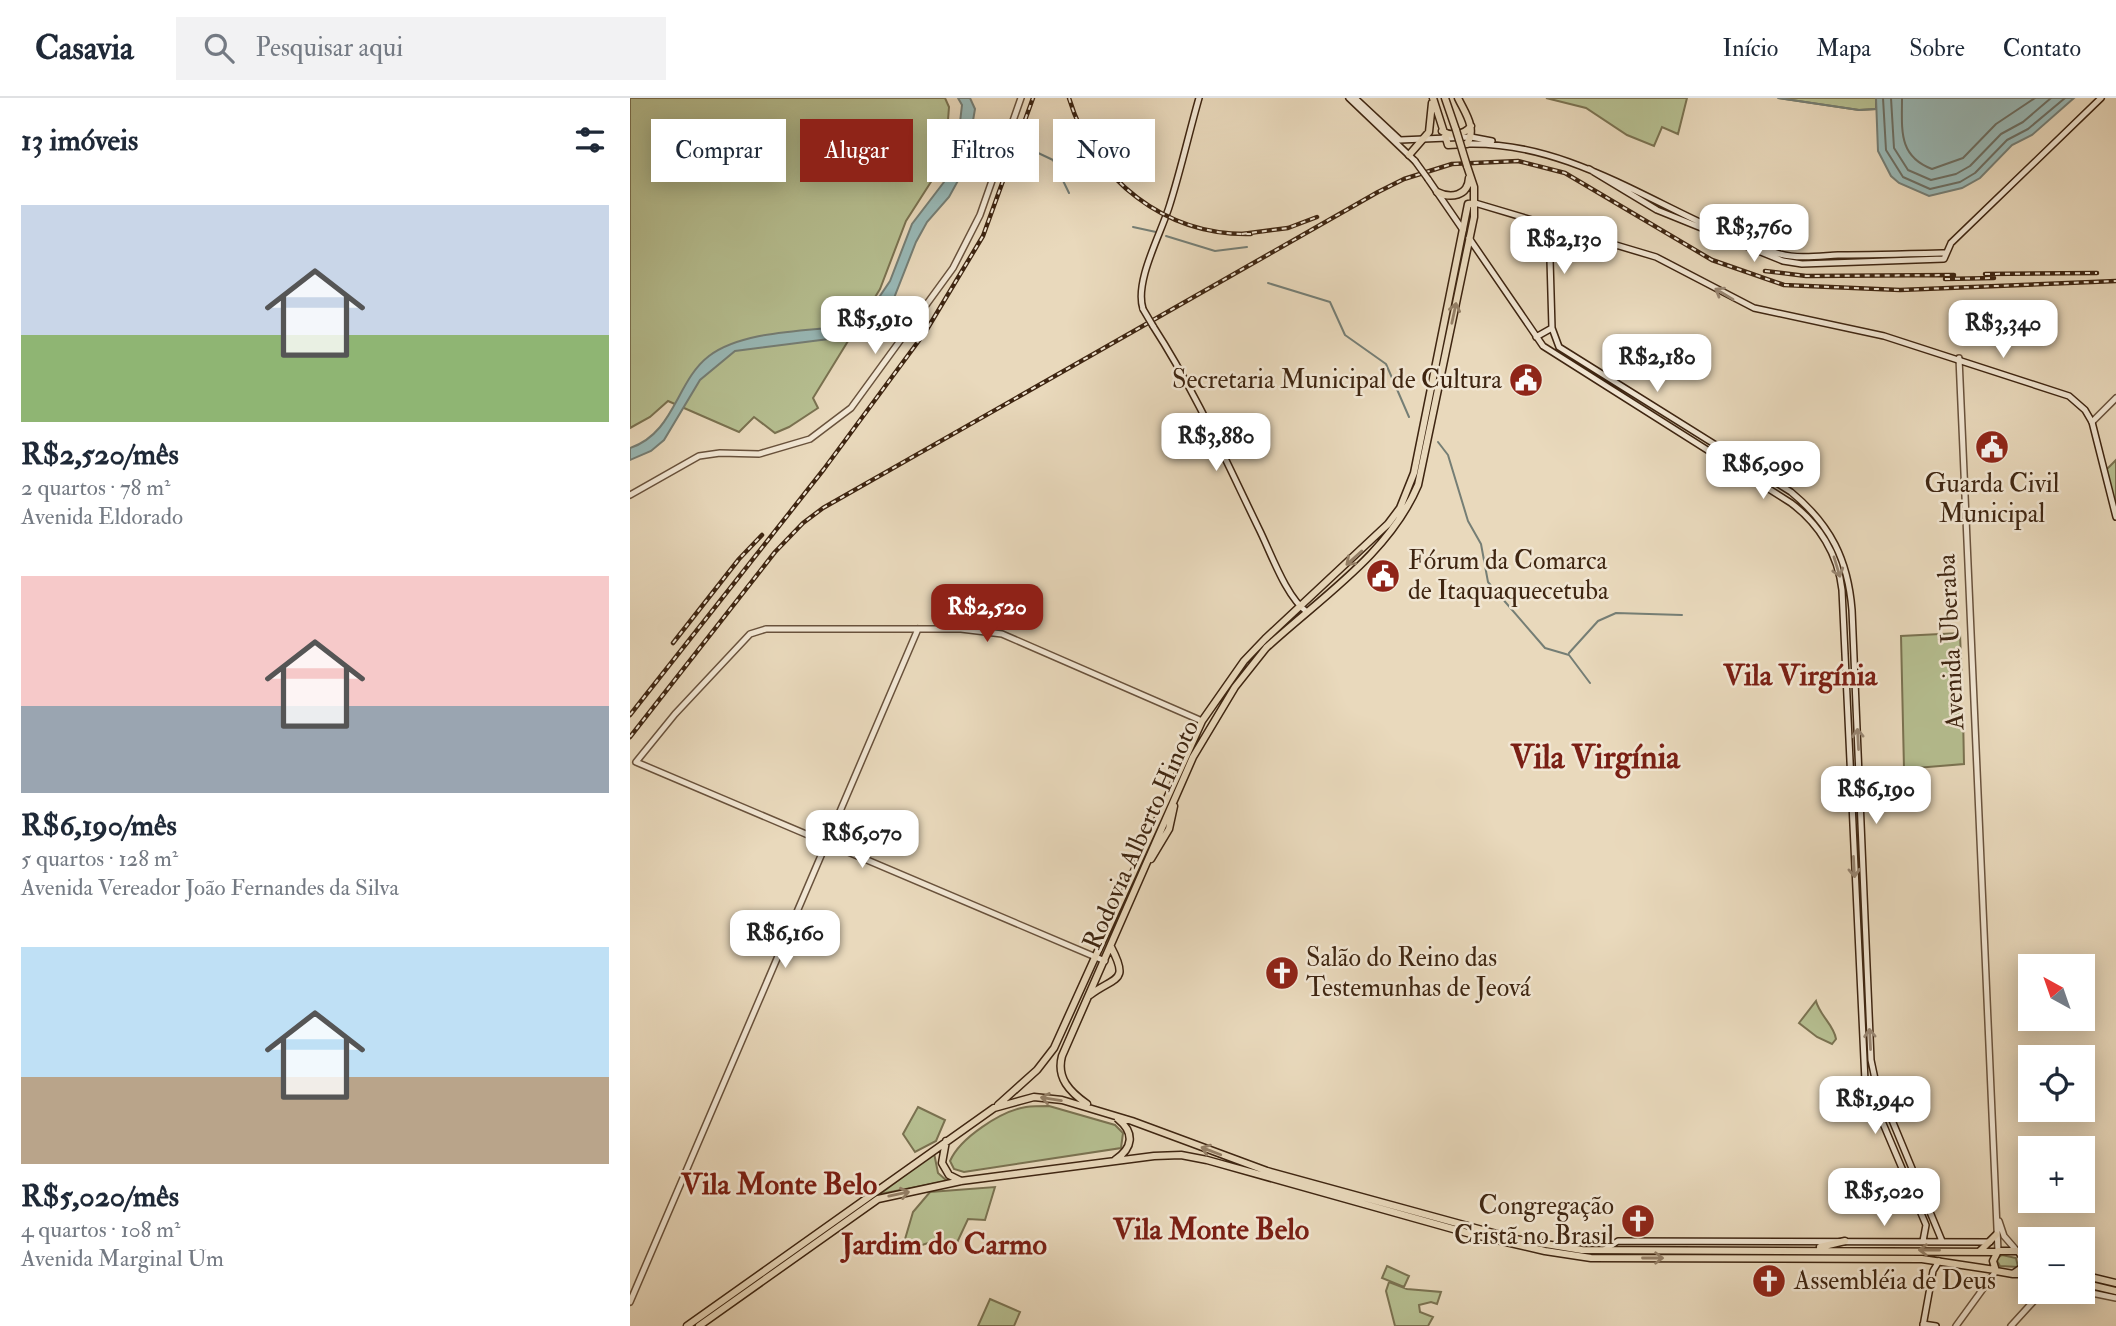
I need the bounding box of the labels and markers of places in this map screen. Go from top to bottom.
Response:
pin: R$3,760 [1689,204,1819,264]
pin: R$2,130 [1499,216,1629,276]
pin: R$5,910 [810,296,940,356]
pin: R$3,340 [1938,300,2068,360]
pin: R$2,180 [1592,334,1722,394]
public building icon: Secretaria Municipal de Cultura [1507,361,1545,399]
place label: Secretaria Municipal de Cultura [1172,364,1502,397]
pin: R$3,880 [1151,414,1281,473]
public building icon: Guarda Civil Municipal [1973,428,2011,466]
pin: R$6,090 [1698,442,1828,501]
place label: Guarda Civil Municipal [1925,468,2060,531]
place label: Fórum da Comarca de Itaquaquecetuba [1408,545,1609,607]
public building icon: Fórum da Comarca de Itaquaquecetuba [1364,557,1402,595]
pin: R$2,520 [922,584,1052,644]
pin: R$6,190 [1811,766,1941,826]
pin: R$6,070 [797,810,927,870]
pin: R$6,160 [720,910,850,970]
place label: Salão do Reino das Testemunhas de Jeová [1306,942,1531,1004]
church icon: Salão do Reino das Testemunhas de Jeová [1263,954,1301,992]
pin: R$1,940 [1810,1076,1940,1136]
pin: R$5,020 [1819,1168,1949,1228]
place label: Congregação Cristã no Brasil [1454,1190,1614,1252]
church icon: Congregação Cristã no Brasil [1619,1202,1657,1240]
church icon: Assembléia de Deus [1750,1262,1788,1300]
place label: Assembléia de Deus [1793,1265,1996,1297]

